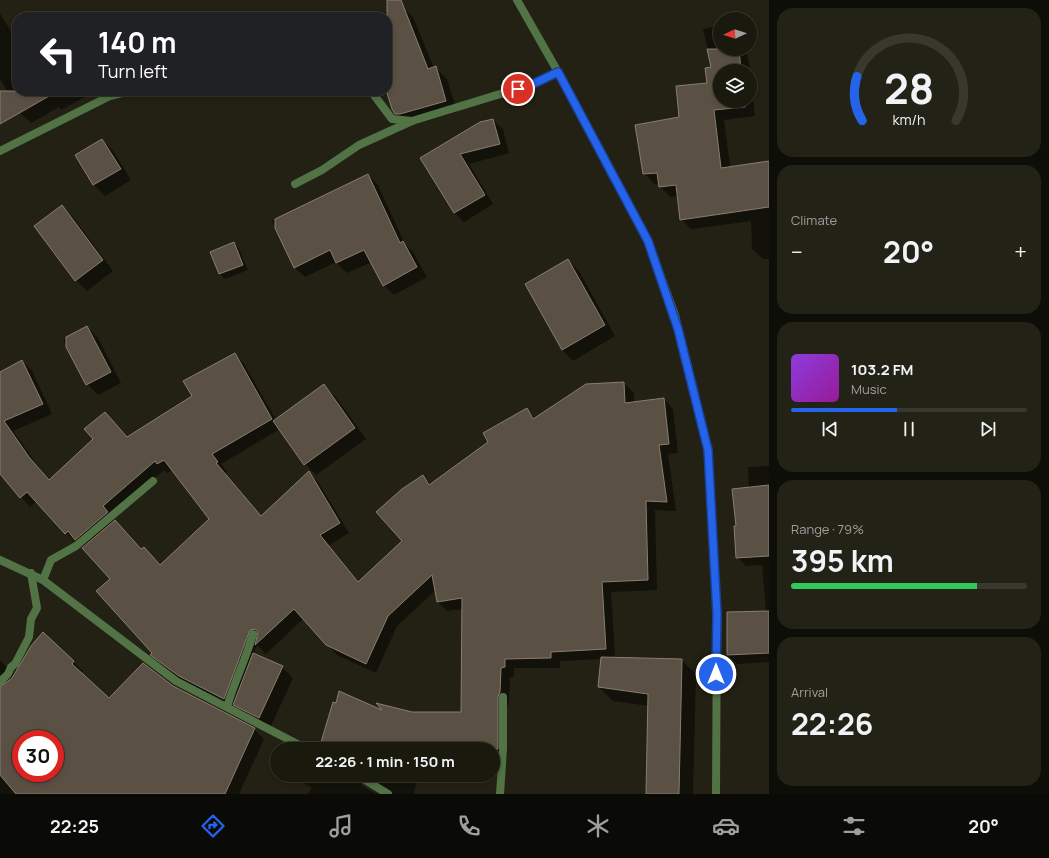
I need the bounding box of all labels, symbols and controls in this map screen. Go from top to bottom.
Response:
north arrow [713,12,757,56]
map controls [713,12,757,108]
text: 140 m [98,23,177,61]
icon: left [32,28,84,80]
text: Turn left [98,59,168,83]
text: 28 [884,59,934,115]
button: layers [713,64,757,108]
pin [501,72,535,106]
icon: arrive [507,78,529,100]
text: km/h [892,109,926,128]
text: Climate [791,211,837,229]
text: 20° [883,231,934,272]
text: − [791,237,803,267]
text: + [1014,237,1027,267]
text: 103.2 FM [851,359,913,380]
text: Music [851,380,887,398]
icon: previous [819,418,841,440]
icon: pause [898,418,920,440]
icon: next [977,418,999,440]
text: Range · 79% [791,520,864,538]
text: 395 km [791,540,894,581]
position arrow [695,653,737,695]
text: Arrival [791,683,828,701]
text: 22:26 [791,703,874,744]
speed limit sign: 30 [12,730,64,782]
text: 22:26 · 1 min · 150 m [315,751,455,772]
icon: directions [199,812,227,840]
icon: music [327,812,355,840]
icon: phone [455,812,483,840]
icon: climate [584,812,612,840]
icon: car [712,812,740,840]
icon: filters [840,812,868,840]
text: 22:25 [50,814,99,838]
text: 20° [968,814,999,838]

